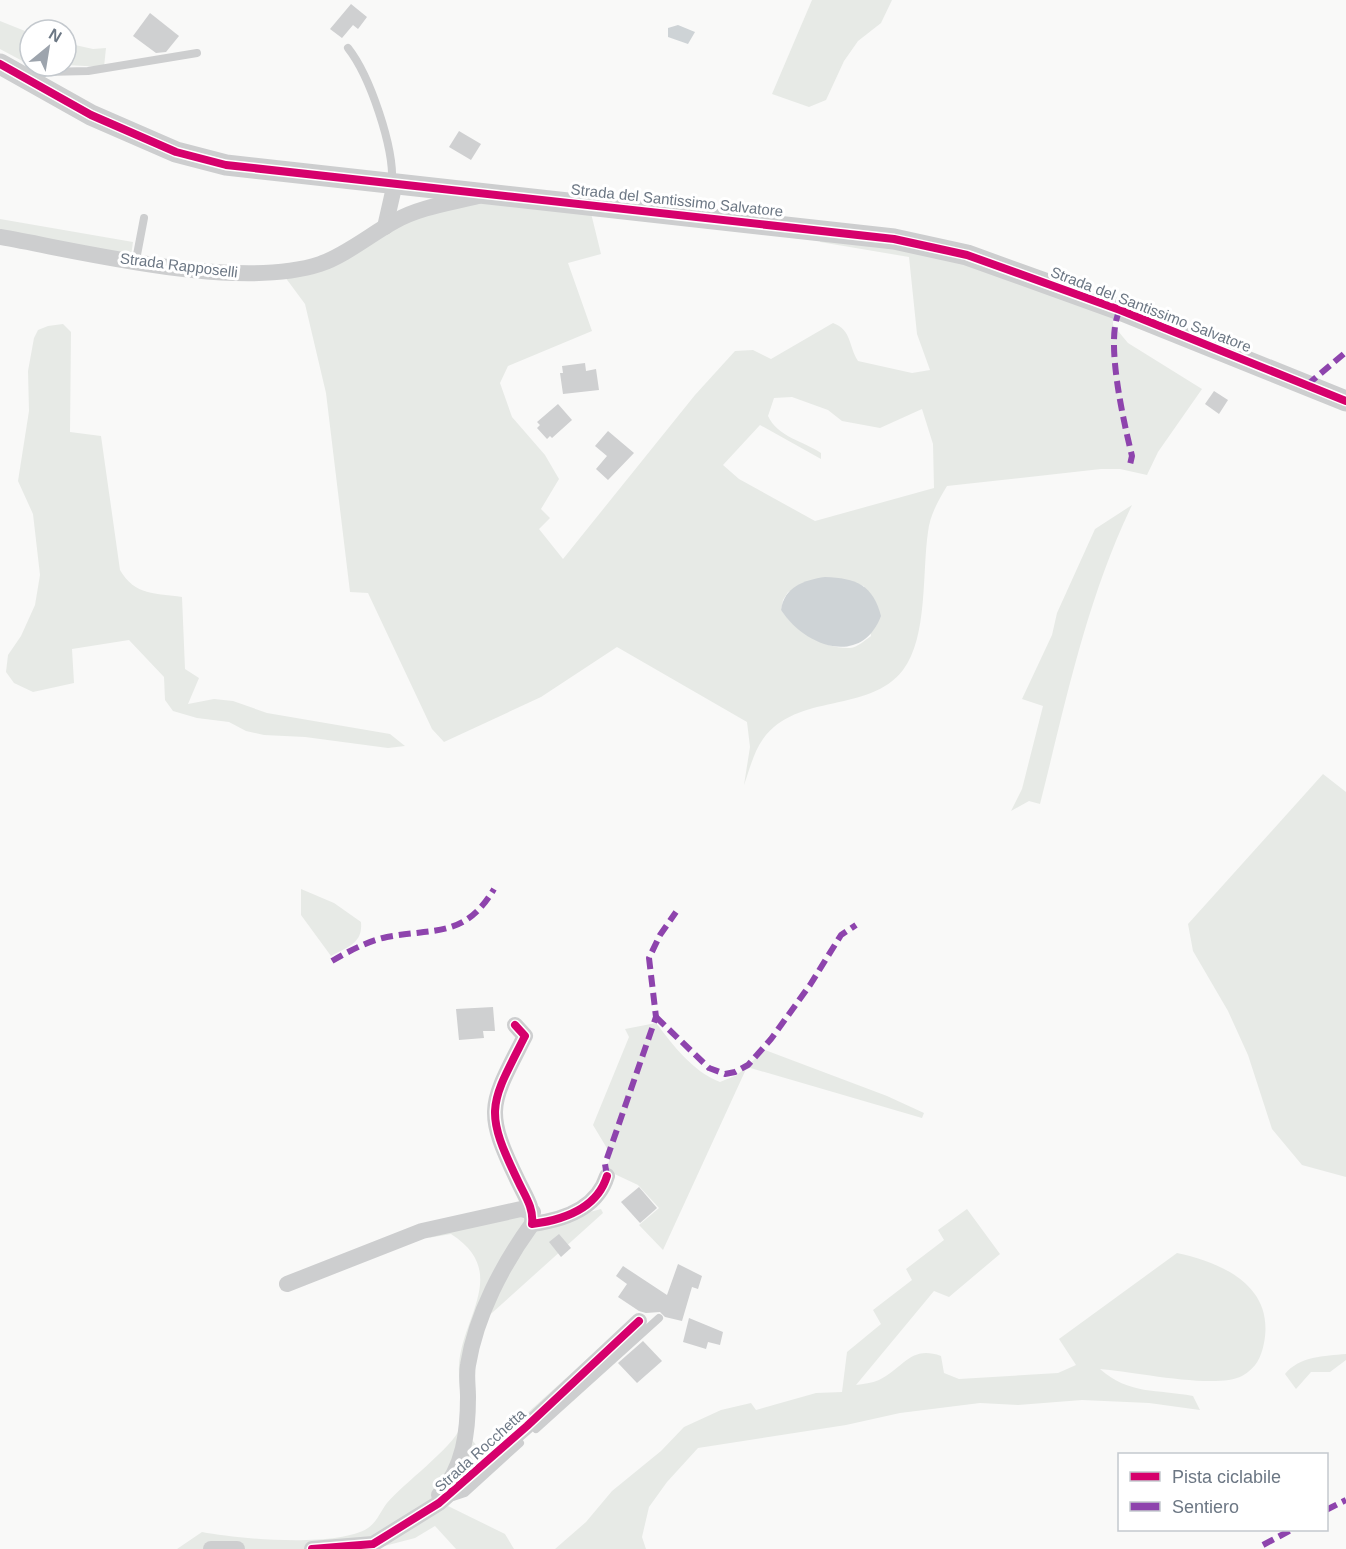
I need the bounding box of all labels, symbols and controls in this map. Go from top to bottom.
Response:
north arrow [18,18,78,78]
text: N [46,25,65,46]
street label: Strada del Santissimo Salvatore [570,180,784,220]
street label: Strada Rapposelli [119,249,239,281]
street label: Strada del Santissimo Salvatore [1048,263,1254,355]
street label: Strada Rocchetta [431,1404,529,1495]
legend [1118,1453,1328,1531]
text: Pista ciclabile [1172,1467,1281,1487]
text: Sentiero [1172,1497,1239,1517]

